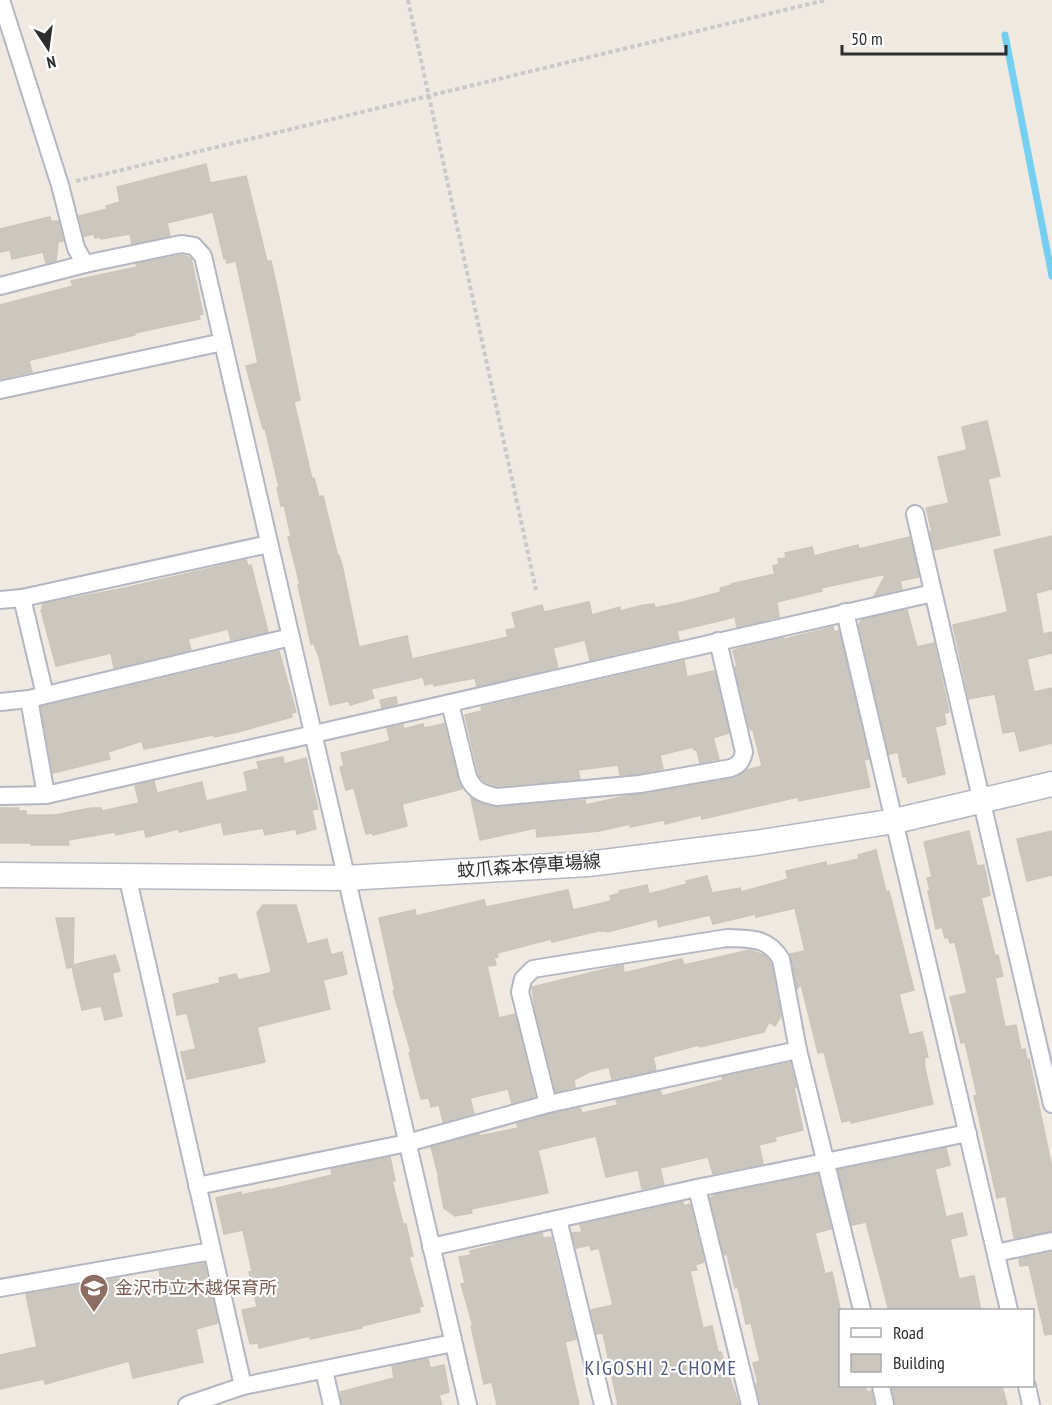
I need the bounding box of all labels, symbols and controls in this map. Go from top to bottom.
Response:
north arrow [18,18,78,78]
scale bar [842,18,1006,56]
text: 50 m [851,27,883,50]
text: N [45,52,58,73]
street label: 蚊爪森本停車場線 [456,849,602,882]
school or university icon: 金沢市立木越保育所 [78,1272,110,1314]
place label: 金沢市立木越保育所 [115,1276,277,1299]
legend [839,1309,1034,1387]
text: Road [893,1321,924,1344]
text: Building [893,1351,945,1374]
district label: KIGOSHI 2-CHOME [584,1355,738,1381]

